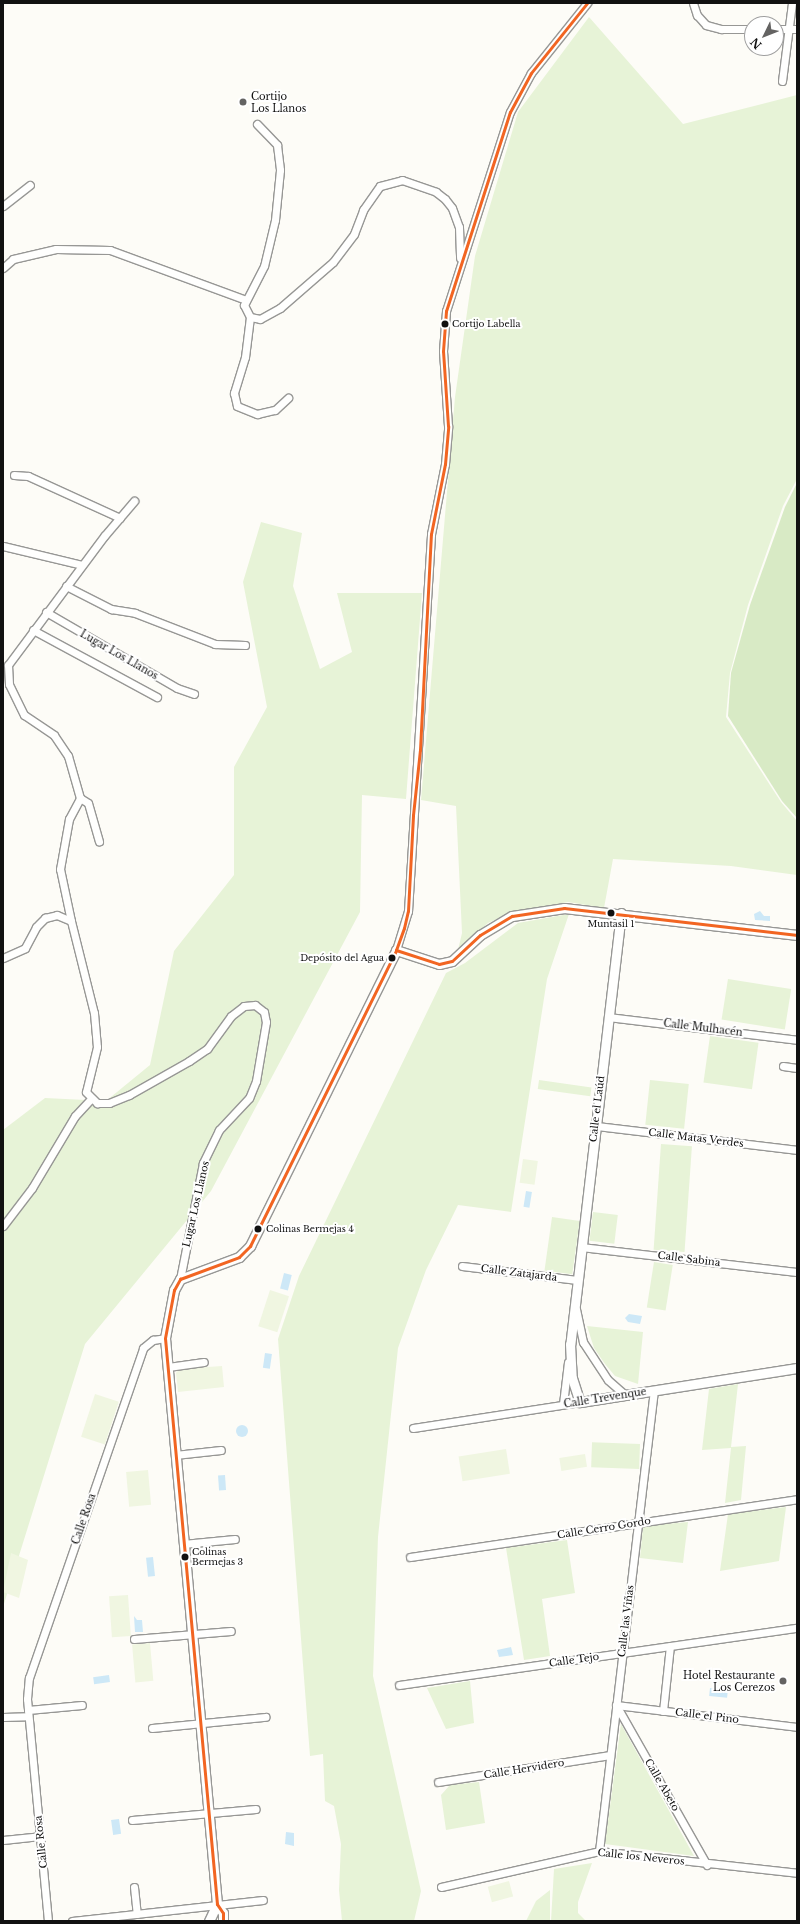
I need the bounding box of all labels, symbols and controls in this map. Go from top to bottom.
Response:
north arrow [744,16,784,56]
text: N [747,35,765,52]
place label: Cortijo Los Llanos [251,90,306,114]
marker: Cortijo Los Llanos [238,97,248,107]
marker: Cortijo Labella [440,319,450,329]
place label: Cortijo Labella [452,319,520,329]
street label: Lugar Los Llanos [78,628,160,682]
marker: Muntasil 1 [606,908,616,918]
place label: Muntasil 1 [588,919,634,929]
place label: Depósito del Agua [300,953,384,963]
marker: Depósito del Agua [387,953,397,963]
street label: Calle Mulhacén [663,1017,743,1039]
street label: Calle el Laúd [587,1075,607,1143]
street label: Calle Matas Verdes [648,1126,744,1150]
street label: Lugar Los Llanos [180,1160,212,1248]
marker: Colinas Bermejas 4 [253,1224,263,1234]
place label: Colinas Bermejas 4 [266,1224,354,1234]
street label: Calle Sabina [657,1249,721,1269]
street label: Calle Zatajarda [480,1262,558,1284]
street label: Calle Trevenque [563,1386,647,1410]
street label: Calle Rosa [70,1492,98,1546]
street label: Calle Cerro Gordo [556,1515,652,1541]
place label: Colinas Bermejas 3 [192,1547,243,1568]
marker: Colinas Bermejas 3 [180,1552,190,1562]
street label: Calle las Viñas [616,1584,636,1658]
street label: Calle Tejo [548,1651,600,1669]
place label: Hotel Restaurante Los Cerezos [683,1669,775,1692]
marker: Hotel Restaurante Los Cerezos [778,1676,788,1686]
street label: Calle el Pino [674,1706,740,1726]
street label: Calle Abeto [642,1756,682,1814]
street label: Calle Hervidero [483,1757,565,1781]
street label: Calle Rosa [32,1815,50,1869]
street label: Calle los Neveros [597,1846,685,1868]

